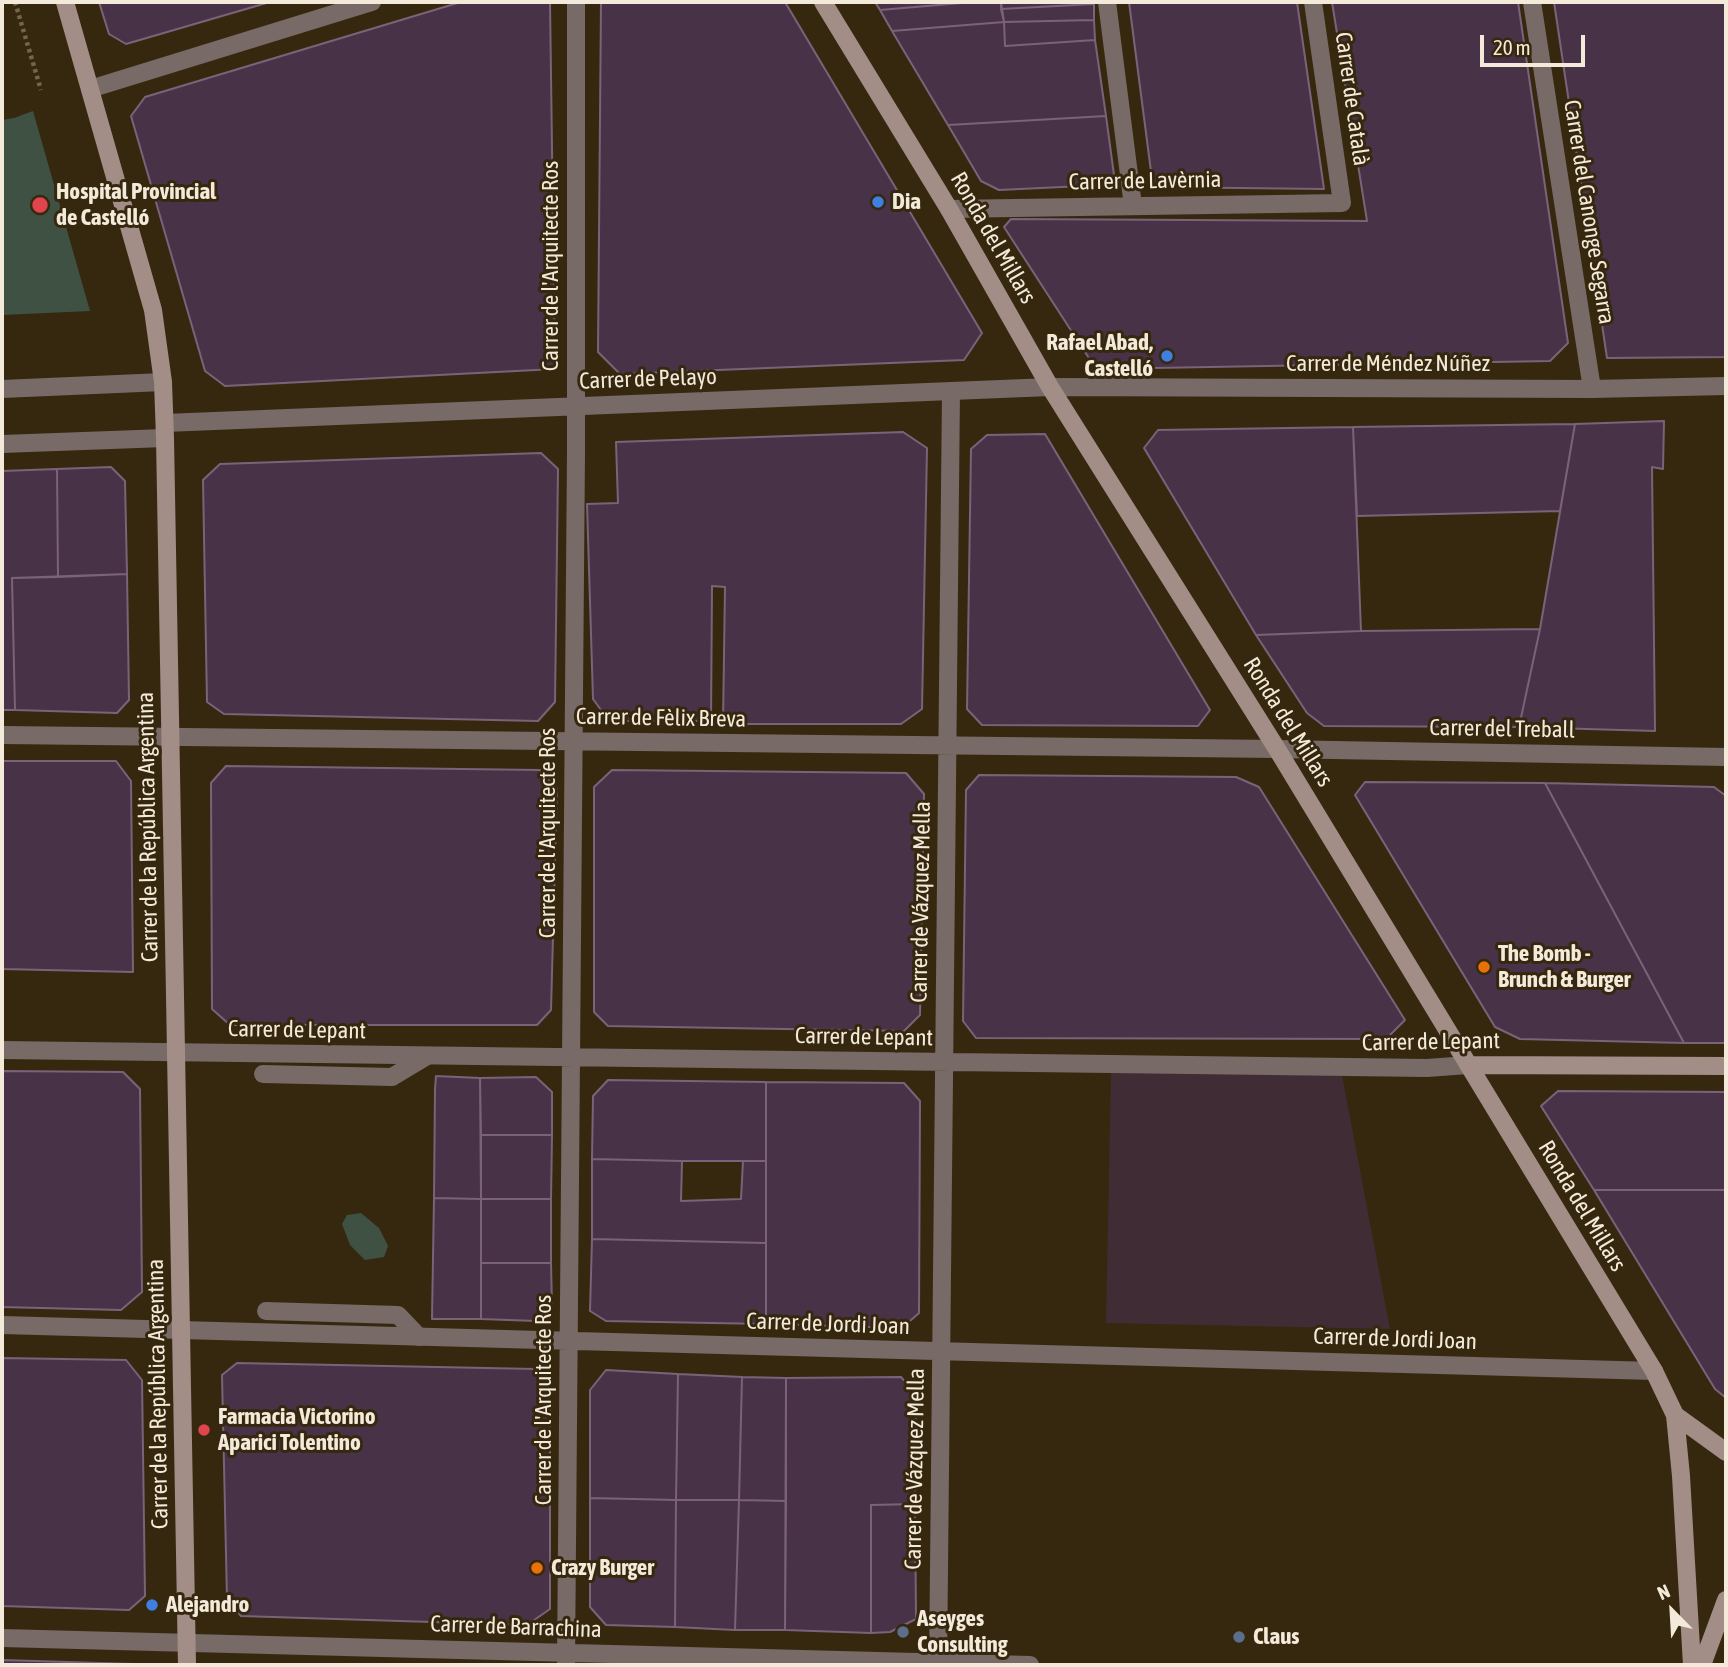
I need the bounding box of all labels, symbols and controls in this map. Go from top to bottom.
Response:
scale bar [1483,21,1588,65]
street label: Carrer de Català [1329,30,1375,168]
text: 20 m [1493,35,1531,59]
street label: Carrer del Canonge Segarra [1558,98,1620,326]
street label: Carrer de l'Arquitecte Ros [537,161,565,371]
street label: Carrer de Lavèrnia [1068,166,1222,196]
street label: Ronda del Millars [944,167,1042,309]
place label: Hospital Provincial de Castelló [56,178,216,232]
place label: Dia [892,188,921,216]
marker: Dia [870,194,886,210]
marker: Hospital Provincial de Castelló [30,195,50,215]
place label: Rafael Abad, Castelló [1046,329,1153,383]
marker: Rafael Abad, Castelló [1159,348,1175,364]
street label: Carrer de Méndez Núñez [1286,350,1490,378]
street label: Carrer de Pelayo [579,363,717,395]
street label: Ronda del Millars [1237,652,1339,792]
street label: Carrer de la República Argentina [132,692,164,962]
street label: Carrer de Fèlix Breva [576,703,746,733]
street label: Carrer del Treball [1429,714,1575,744]
street label: Carrer de l'Arquitecte Ros [534,728,562,938]
street label: Carrer de Vázquez Mella [905,801,937,1003]
place label: The Bomb - Brunch & Burger [1498,940,1631,994]
marker: The Bomb - Brunch & Burger [1476,959,1492,975]
street label: Carrer de Lepant [228,1015,366,1045]
street label: Carrer de Lepant [795,1022,933,1052]
street label: Carrer de Lepant [1362,1027,1500,1057]
street label: Ronda del Millars [1532,1136,1632,1276]
street label: Carrer de la República Argentina [142,1259,174,1529]
street label: Carrer de l'Arquitecte Ros [530,1295,558,1505]
street label: Carrer de Jordi Joan [746,1307,910,1341]
street label: Carrer de Jordi Joan [1313,1322,1477,1356]
street label: Carrer de Vázquez Mella [899,1368,931,1570]
place label: Farmacia Victorino Aparici Tolentino [218,1403,376,1457]
marker: Farmacia Victorino Aparici Tolentino [196,1422,212,1438]
place label: Crazy Burger [551,1554,654,1582]
marker: Crazy Burger [529,1560,545,1576]
north arrow [1637,1576,1707,1646]
text: N [1654,1579,1673,1604]
place label: Alejandro [166,1591,249,1619]
marker: Alejandro [144,1597,160,1613]
place label: Aseyges Consulting [917,1605,1008,1659]
street label: Carrer de Barrachina [430,1610,602,1644]
place label: Claus [1253,1623,1299,1651]
marker: Aseyges Consulting [895,1624,911,1640]
marker: Claus [1231,1629,1247,1645]

